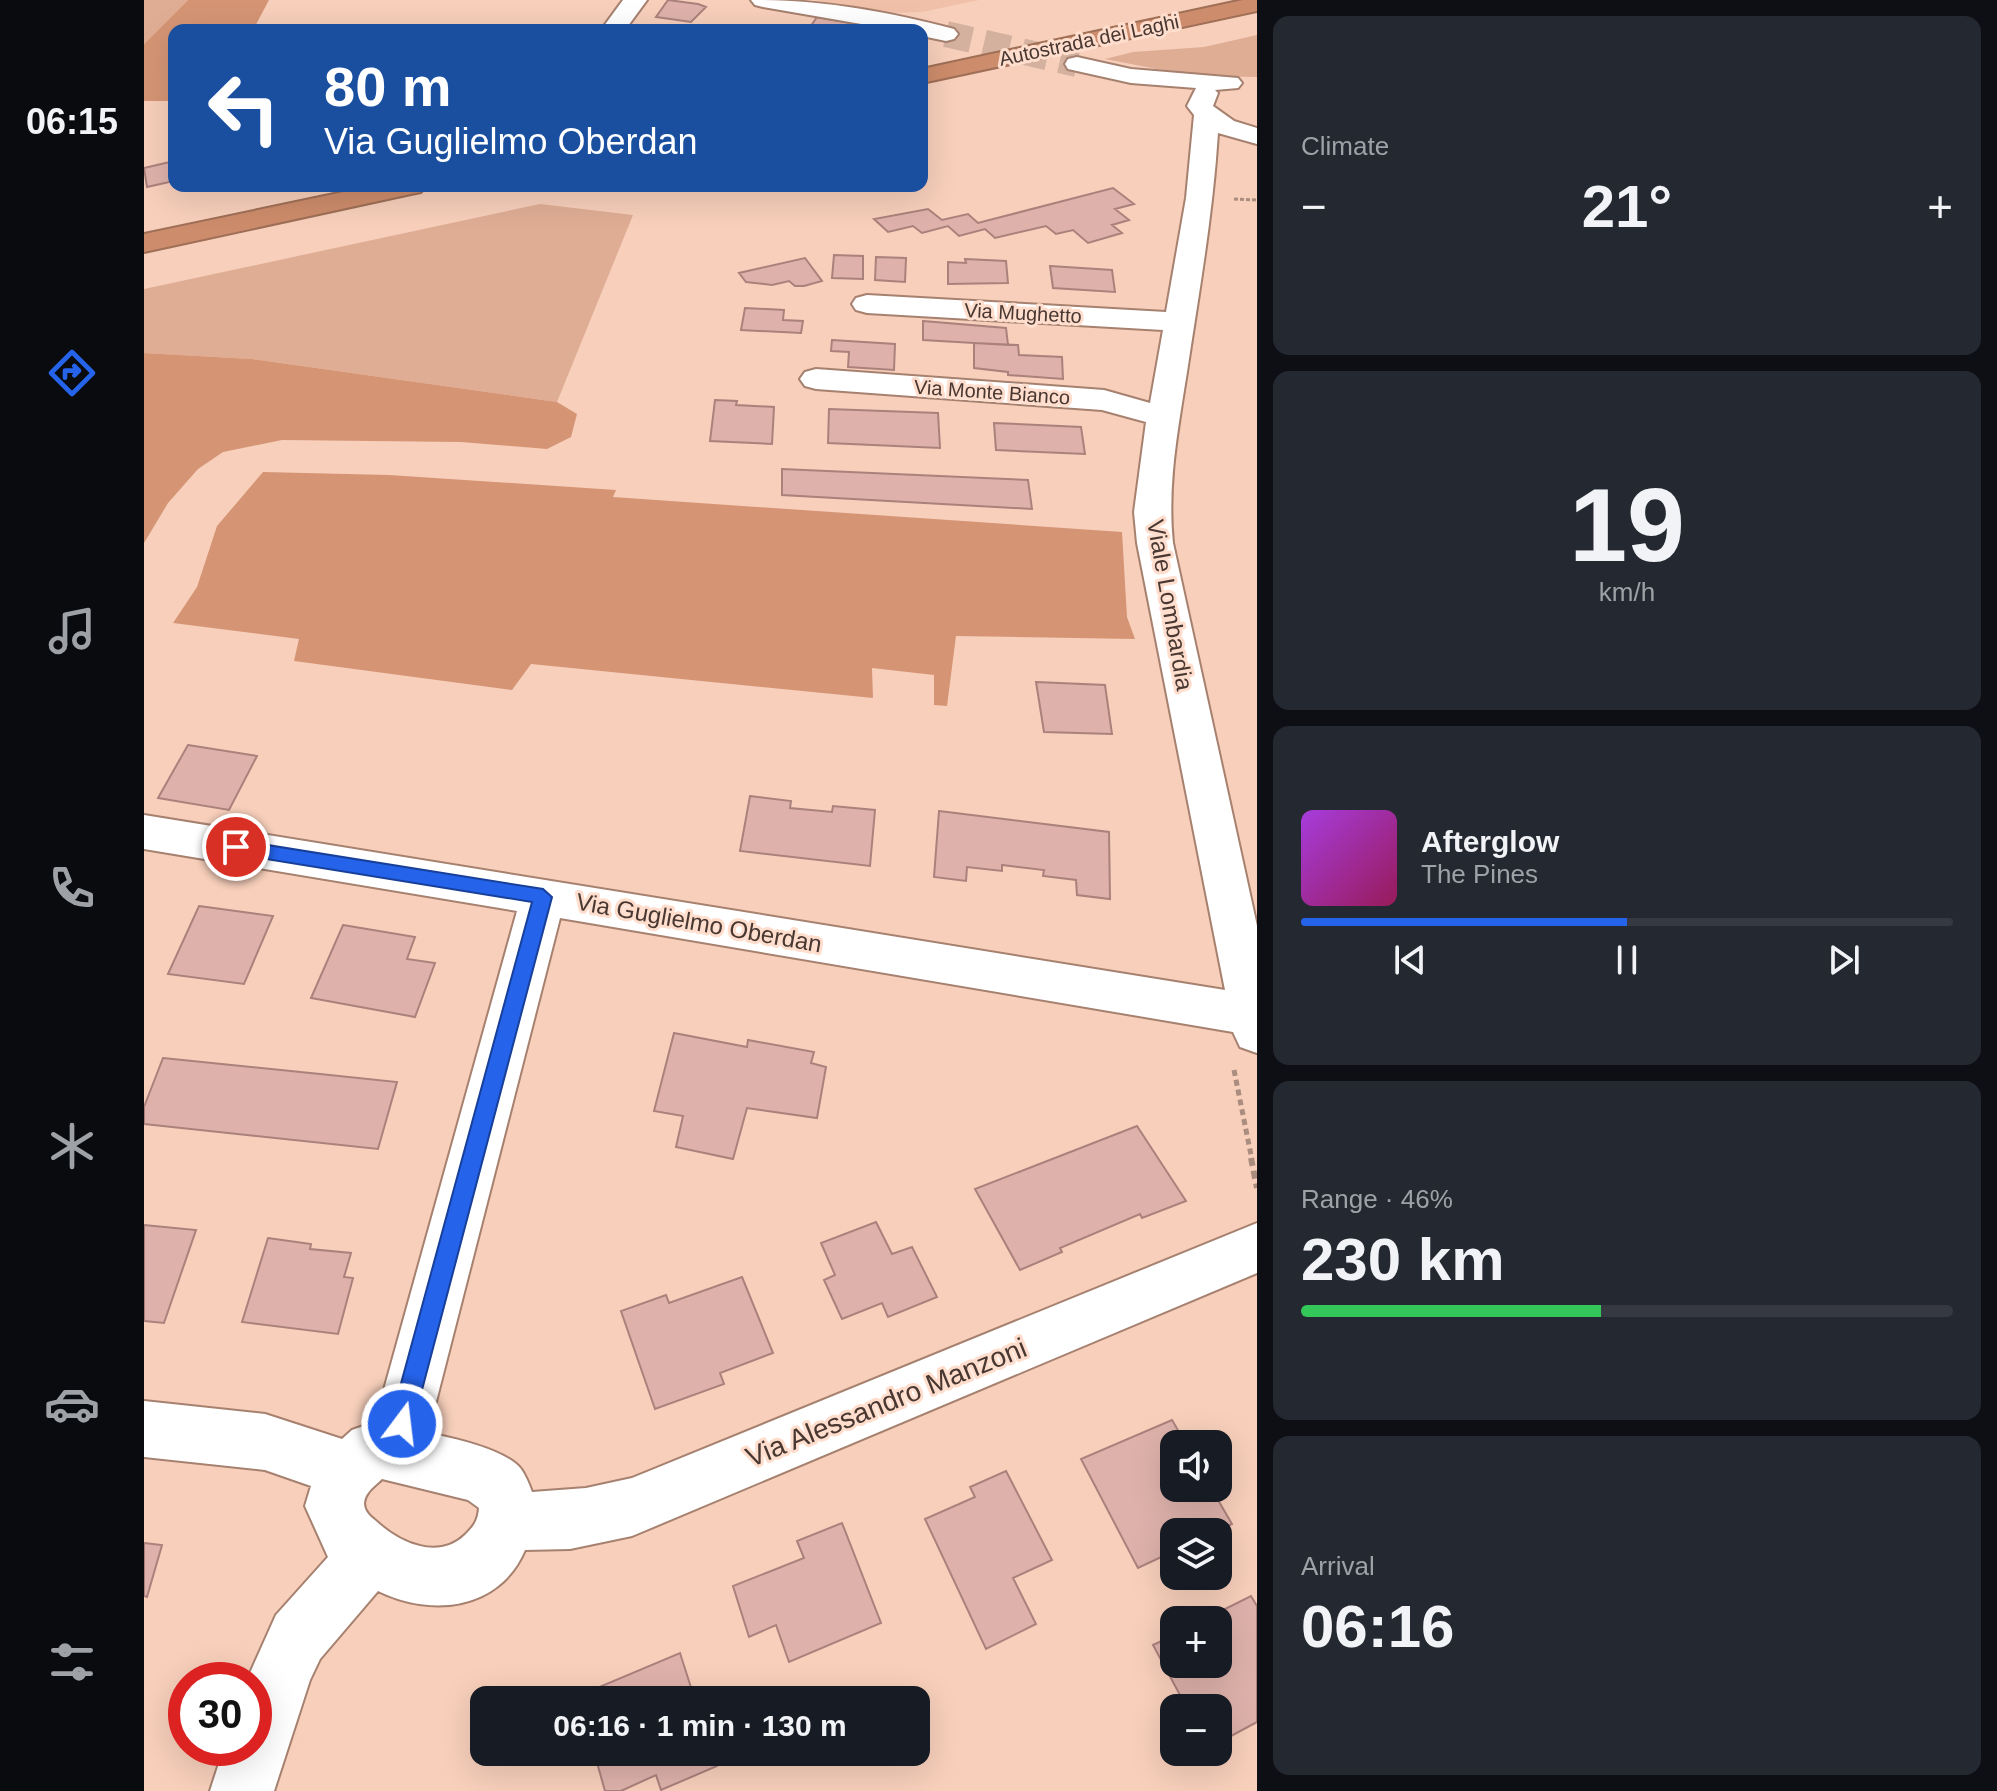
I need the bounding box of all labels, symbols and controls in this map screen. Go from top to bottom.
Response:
street label: Autostrada dei Laghi [997,10,1181,70]
text: 80 m [324,55,452,118]
icon: left [192,56,296,160]
text: 06:15 [26,101,118,142]
text: Via Guglielmo Oberdan [324,121,698,162]
text: Climate [1301,131,1389,161]
text: 21° [1582,173,1672,240]
text: − [1301,182,1327,231]
text: + [1927,182,1953,231]
street label: Via Mughetto [964,299,1082,327]
icon: directions [44,345,100,401]
street label: Via Monte Bianco [913,376,1071,408]
text: 19 [1569,467,1685,583]
street label: Viale Lombardia [1142,517,1199,693]
text: km/h [1599,577,1655,607]
icon: music [44,603,100,659]
pin [202,813,270,881]
icon: arrive [214,825,258,869]
text: Afterglow [1421,825,1559,858]
text: The Pines [1421,859,1538,889]
icon: phone [44,860,100,916]
street label: Via Guglielmo Oberdan [574,888,824,957]
icon: previous [1388,938,1432,982]
icon: pause [1605,938,1649,982]
icon: next [1822,938,1866,982]
icon: climate [44,1118,100,1174]
text: Range · 46% [1301,1184,1453,1214]
text: 230 km [1301,1226,1505,1293]
street label: Via Alessandro Manzoni [741,1332,1031,1473]
icon: car [44,1376,100,1432]
position arrow [360,1382,444,1466]
map controls [1160,1430,1232,1766]
button: sound [1160,1430,1232,1502]
button: layers [1160,1518,1232,1590]
text: Arrival [1301,1551,1375,1581]
text: 06:16 [1301,1593,1454,1660]
button: + [1160,1606,1232,1678]
icon: filters [44,1634,100,1690]
speed limit sign: 30 [168,1662,272,1766]
button: − [1160,1694,1232,1766]
text: 06:16 · 1 min · 130 m [553,1709,847,1742]

